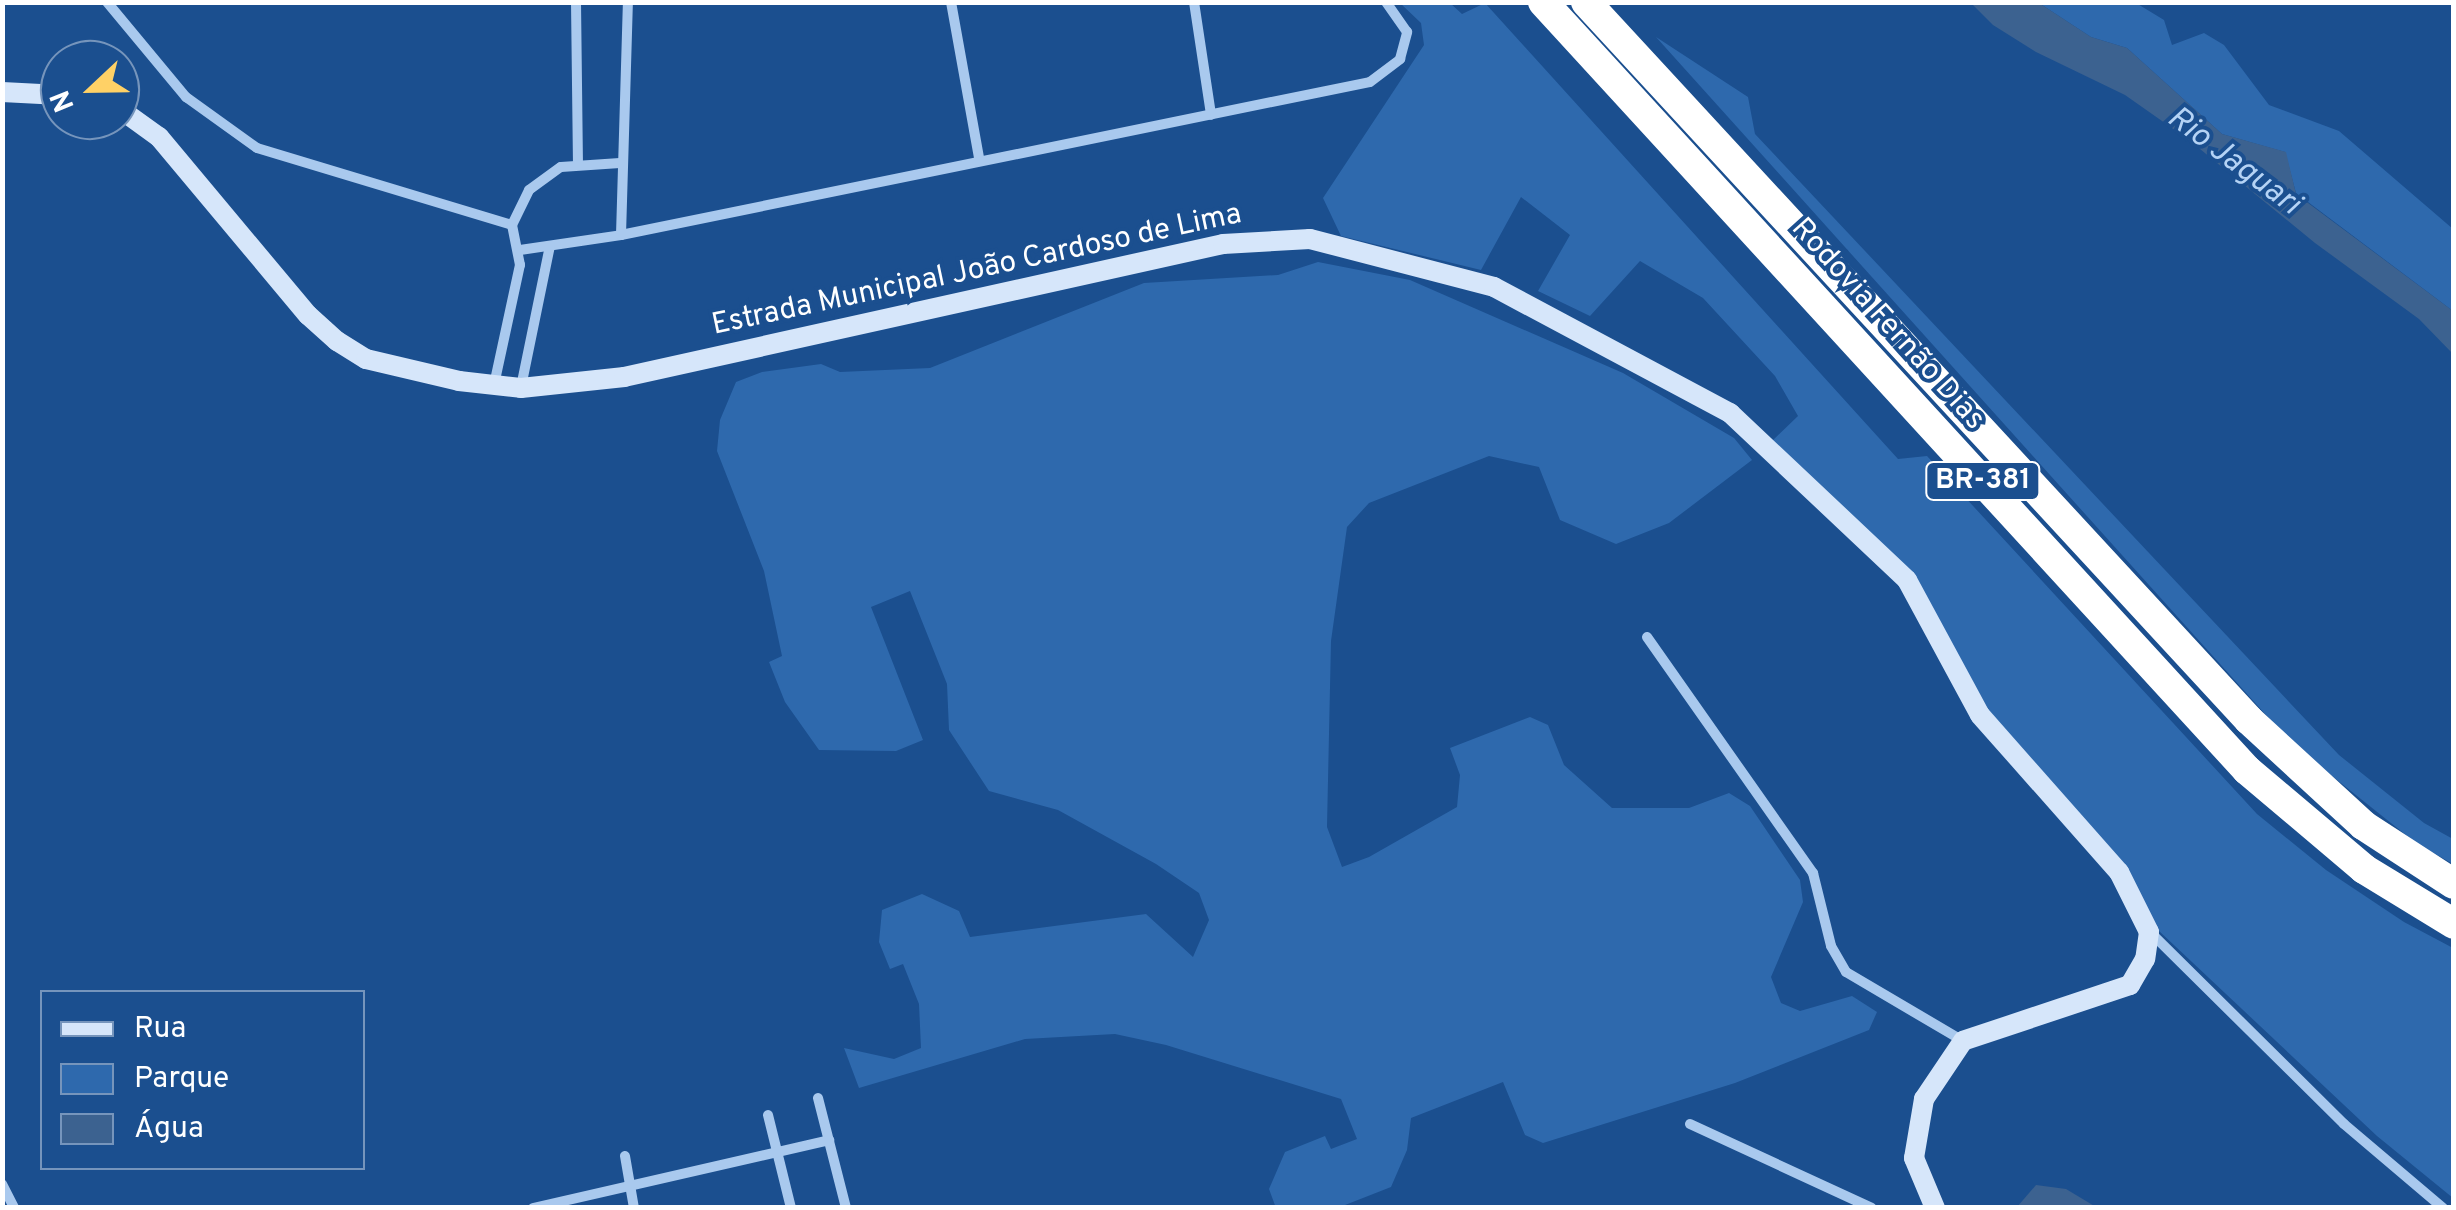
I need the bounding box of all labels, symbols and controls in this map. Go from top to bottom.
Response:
north arrow [40,40,140,140]
text: N [44,84,84,117]
water label: Rio Jaguari [2159,99,2307,225]
street label: Estrada Municipal João Cardoso de Lima [709,197,1245,345]
street label: Rodovia Fernão Dias [1782,212,1992,438]
road number: BR-381 [1923,458,2043,504]
legend [40,990,365,1170]
text: Rua [134,1011,186,1048]
text: Parque [134,1061,229,1098]
text: Água [134,1111,204,1148]

